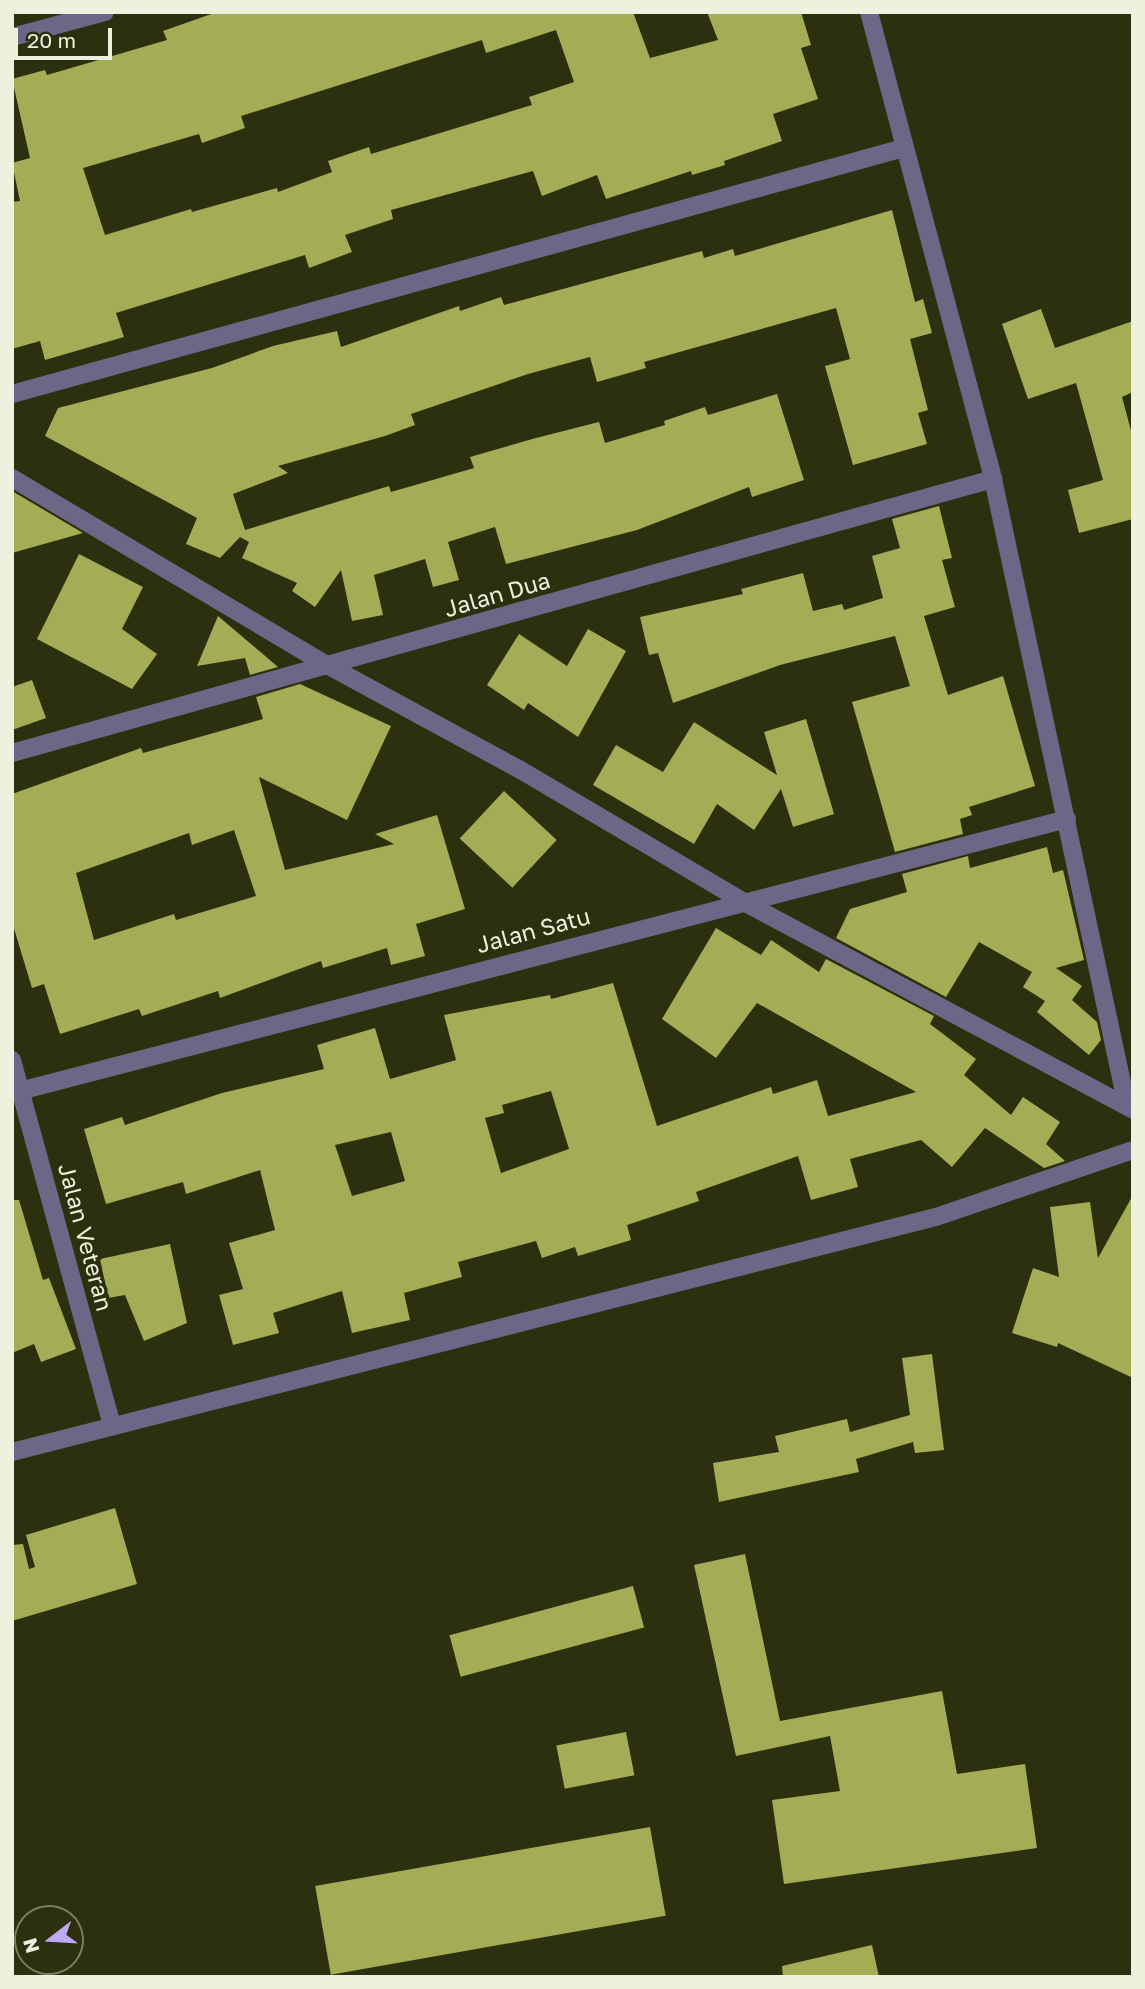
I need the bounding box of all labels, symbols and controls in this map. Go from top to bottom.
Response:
scale bar [18,14,116,58]
text: 20 m [27,27,76,53]
street label: Jalan Dua [441,566,553,622]
street label: Jalan Satu [473,902,593,958]
street label: Jalan Veteran [53,1160,119,1314]
north arrow [14,1905,84,1975]
text: N [17,1935,43,1956]

